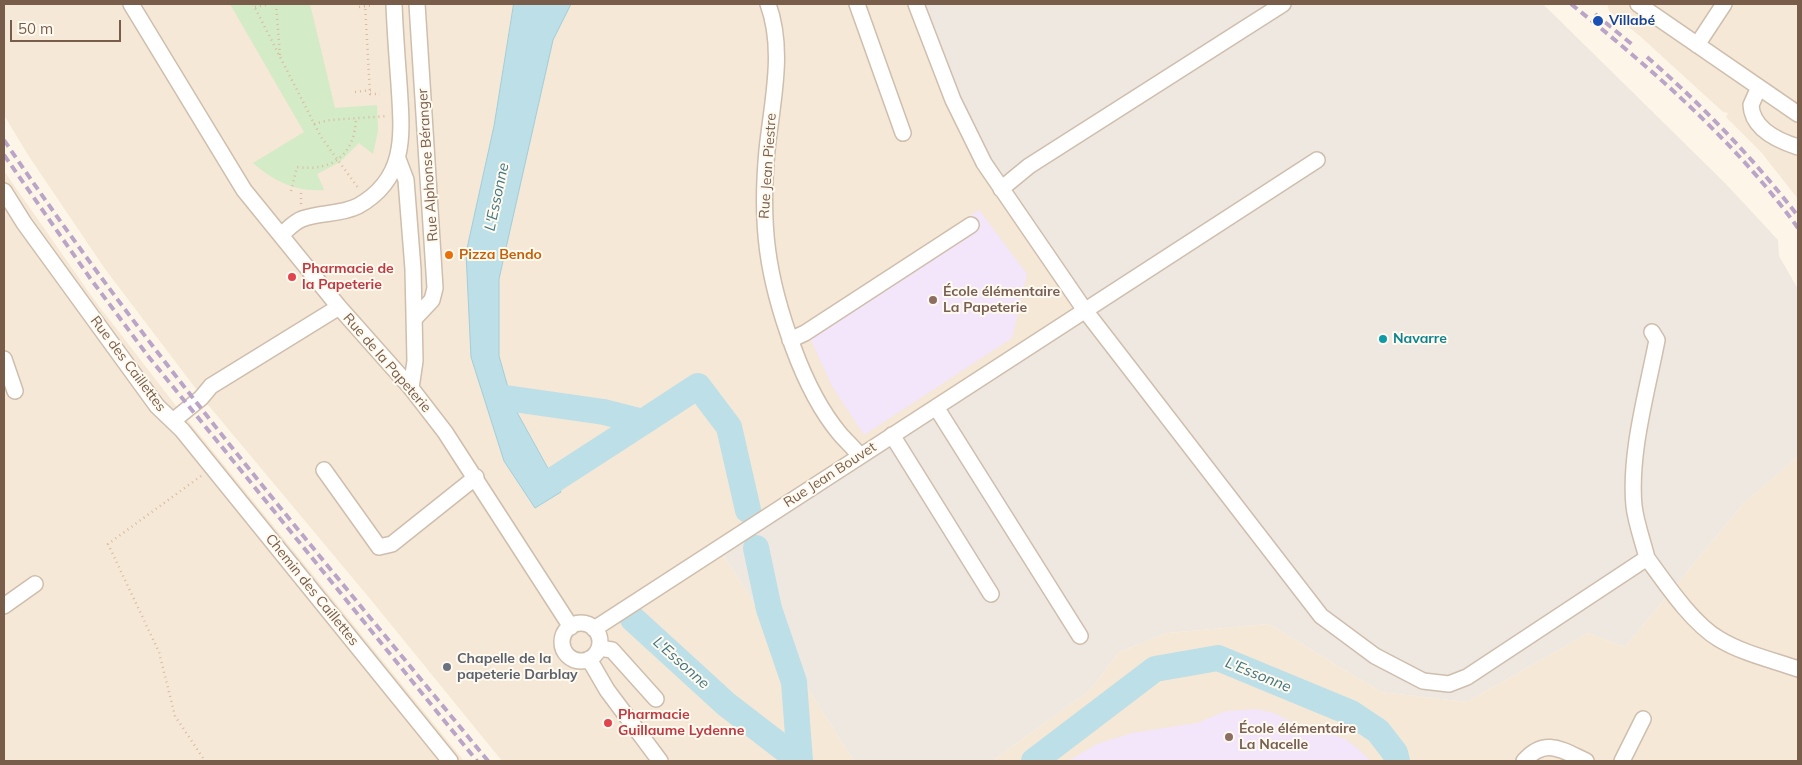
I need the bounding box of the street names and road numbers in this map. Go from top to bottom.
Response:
street label: Rue Alphonse Béranger [414,88,442,242]
street label: Rue Jean Piestre [756,113,780,219]
street label: Rue de la Papeterie [339,310,435,416]
street label: Rue des Caillettes [87,313,169,415]
street label: Rue Jean Bouvet [781,439,879,511]
street label: Chemin des Caillettes [262,531,362,649]

